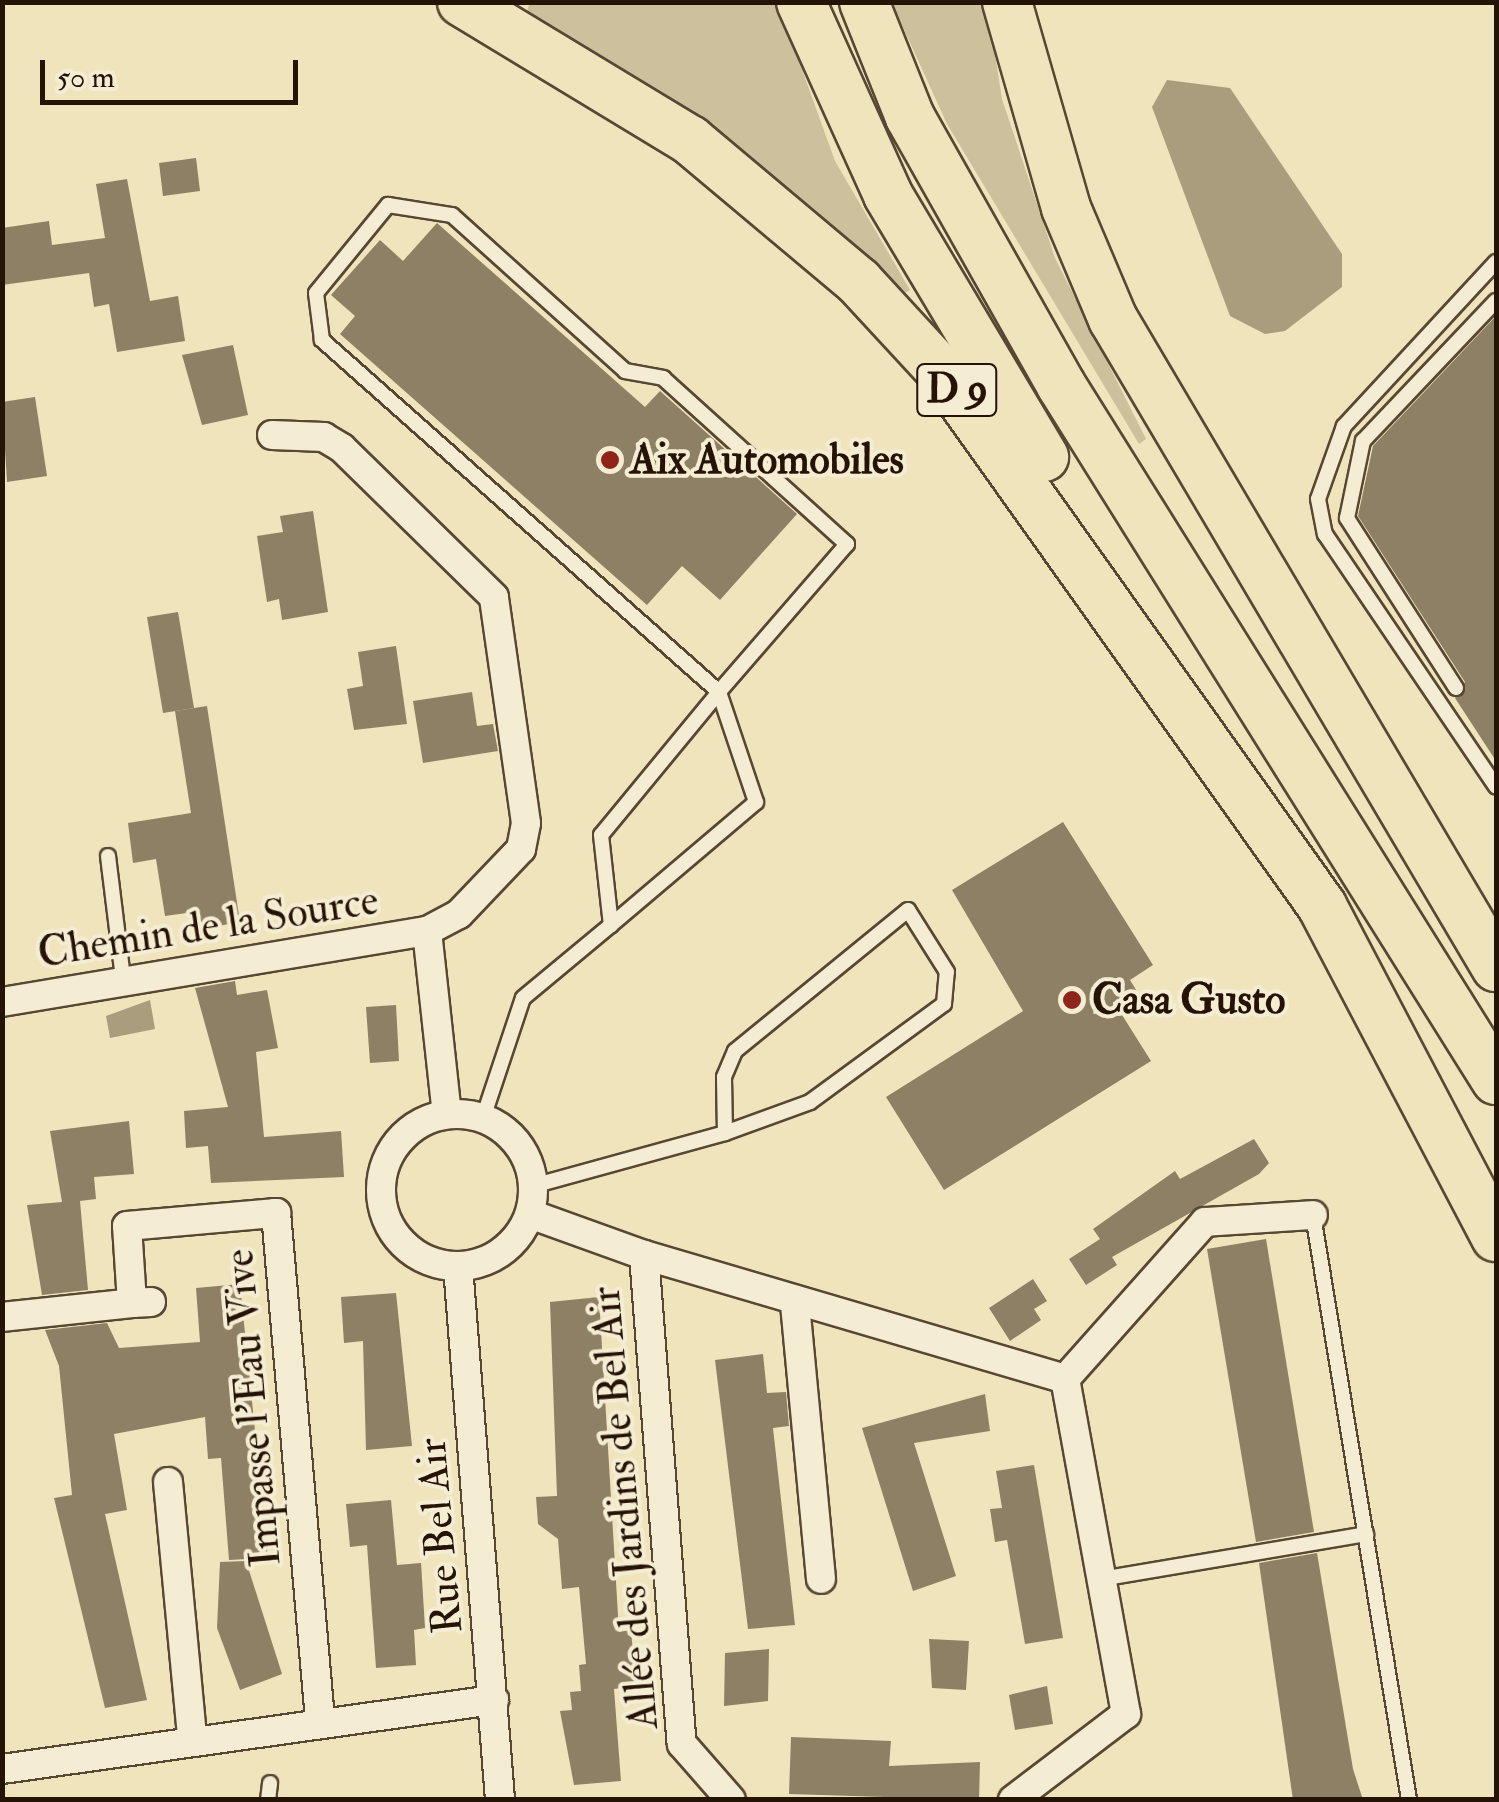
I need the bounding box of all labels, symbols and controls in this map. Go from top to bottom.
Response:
scale bar [45,40,302,102]
text: 50 m [57,59,115,96]
road number: D 9 [914,355,1000,425]
place label: Aix Automobiles [630,435,904,485]
marker: Aix Automobiles [599,449,621,471]
street label: Chemin de la Source [34,875,382,979]
place label: Casa Gusto [1092,975,1285,1025]
marker: Casa Gusto [1061,989,1083,1011]
street label: Impasse l'Eau Vive [214,1247,292,1569]
street label: Allée des Jardins de Bel Air [581,1285,669,1731]
street label: Rue Bel Air [406,1436,474,1636]

